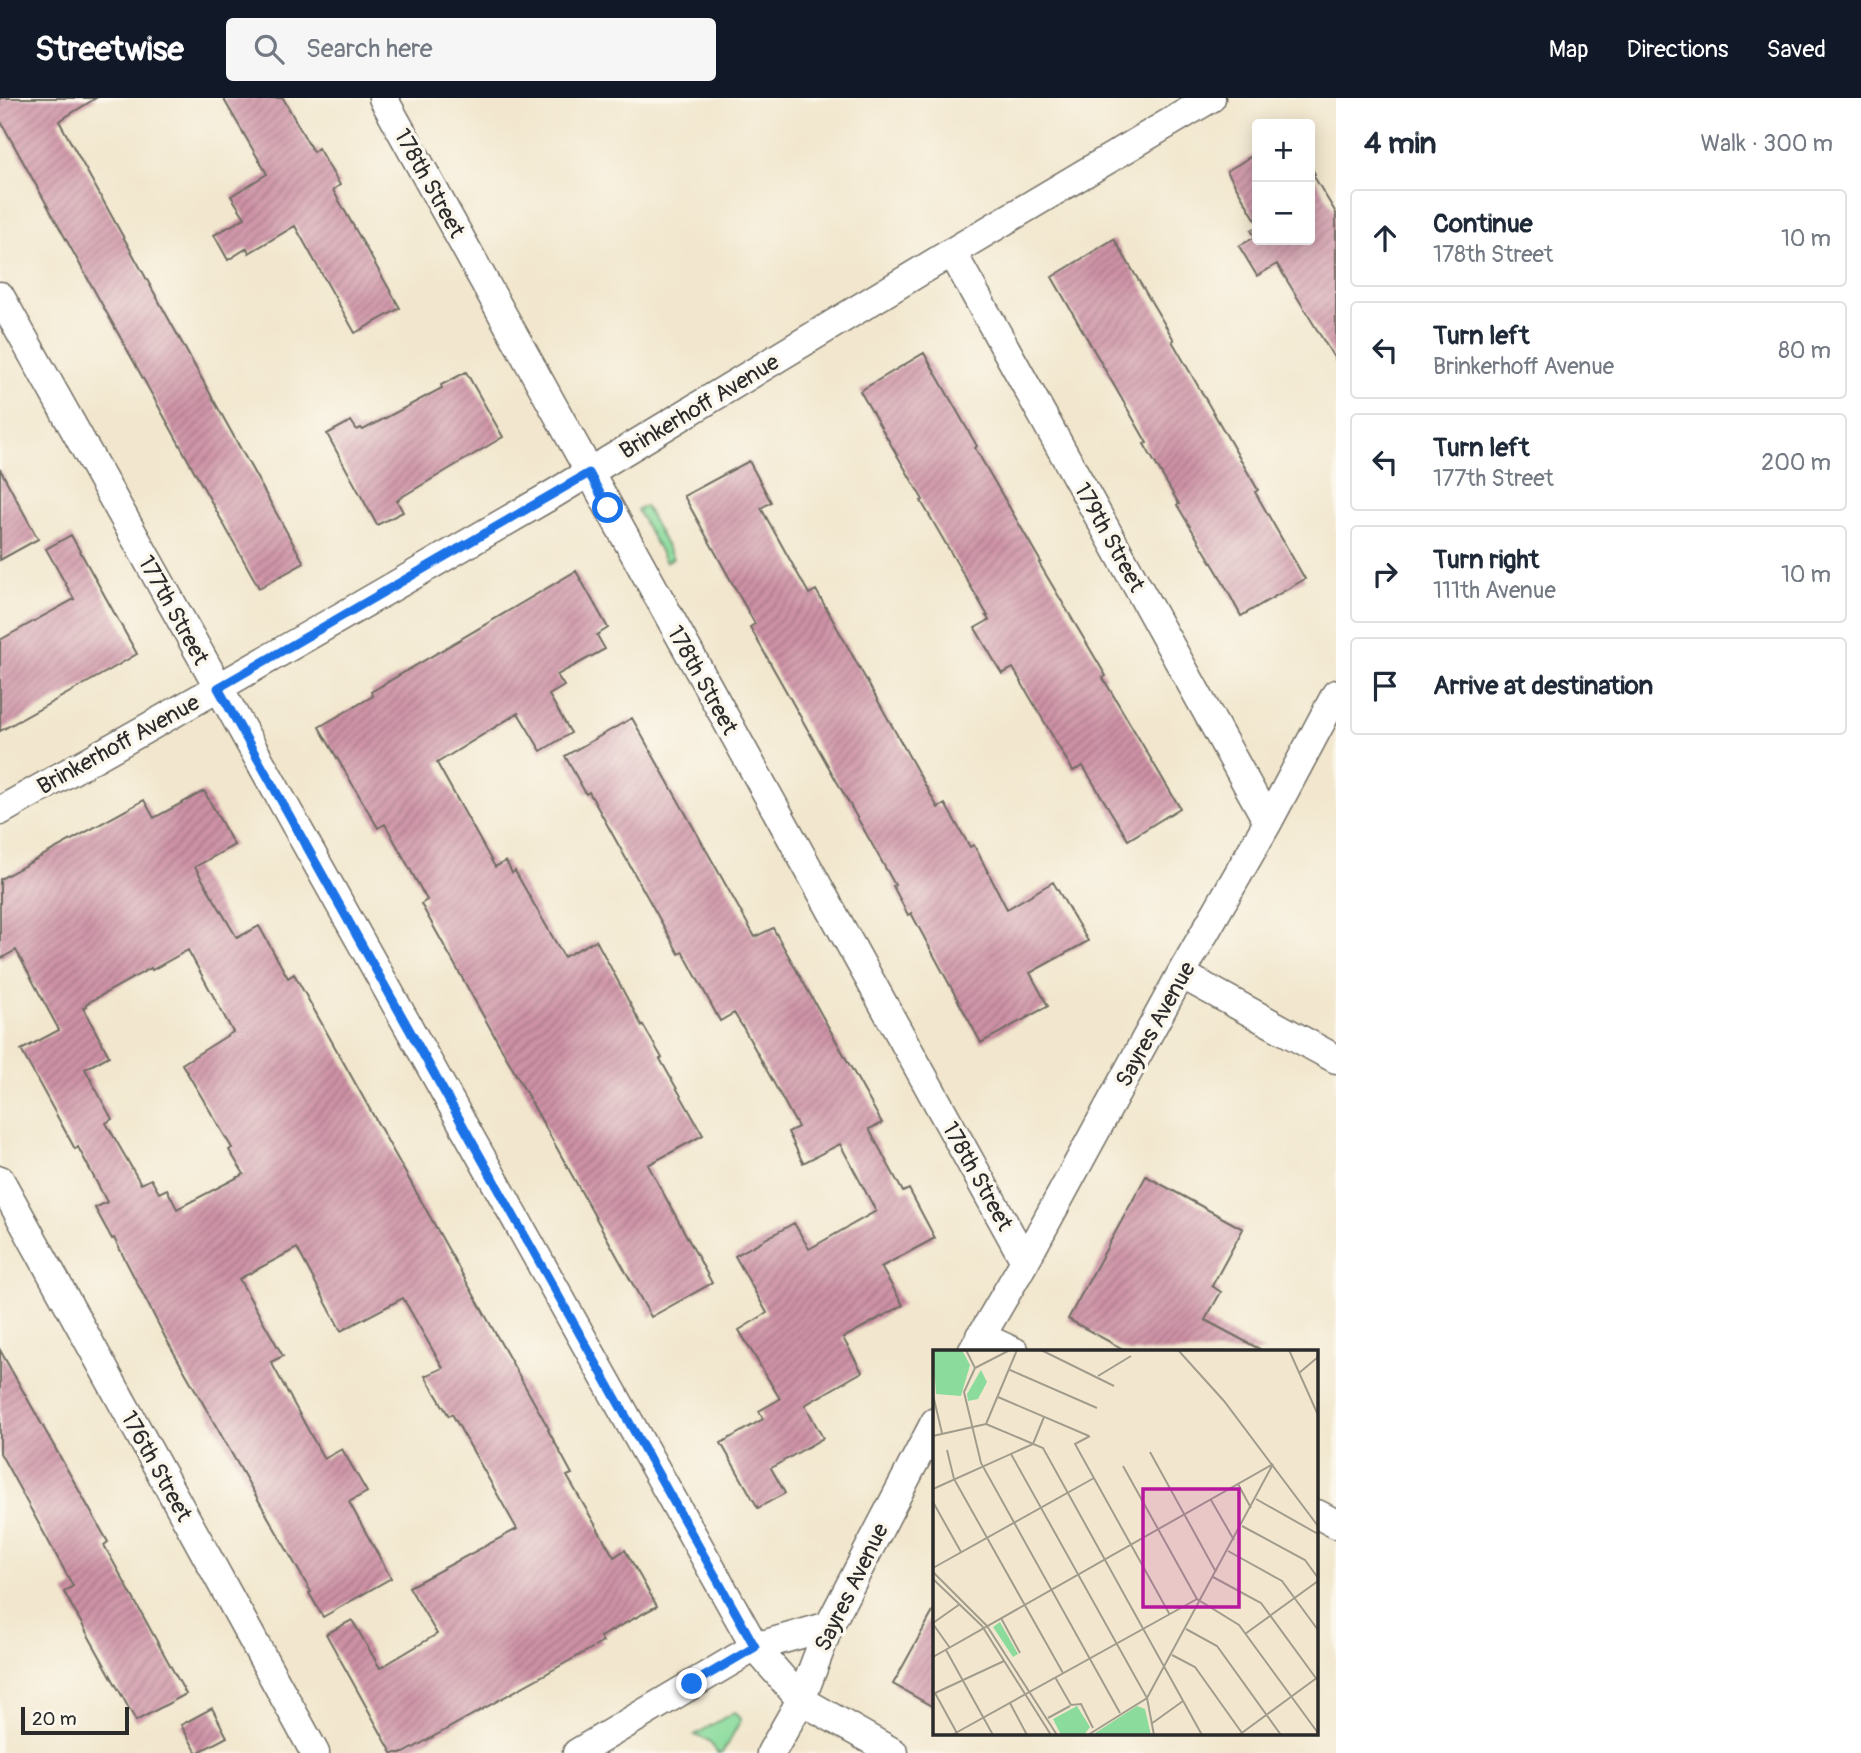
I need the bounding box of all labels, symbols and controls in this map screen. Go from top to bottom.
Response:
search box [226,18,716,81]
text: Streetwise [35,29,184,70]
icon: search [250,30,288,68]
text: Search here [306,33,433,65]
text: Map [1549,35,1589,64]
text: Directions [1627,35,1728,64]
text: Saved [1766,35,1826,64]
map controls [1252,119,1315,245]
button: + [1252,119,1315,182]
street label: 178th Street [388,124,472,243]
text: 4 min [1364,125,1437,162]
text: Walk · 300 m [1701,129,1833,158]
button: − [1252,182,1315,245]
text: Continue [1433,208,1533,240]
icon: ahead [1366,219,1404,257]
text: 10 m [1781,224,1831,253]
text: 178th Street [1433,240,1553,269]
text: Turn left [1433,320,1529,352]
icon: left [1366,331,1404,369]
text: 80 m [1778,336,1831,365]
street label: Brinkerhoff Avenue [614,347,785,466]
text: Brinkerhoff Avenue [1433,352,1614,381]
text: Turn left [1433,432,1529,464]
icon: left [1366,443,1404,481]
text: 200 m [1761,448,1831,477]
text: 177th Street [1433,464,1554,493]
street label: 179th Street [1068,478,1152,598]
route start [592,492,623,523]
text: Turn right [1433,544,1539,576]
street label: 177th Street [132,550,216,671]
icon: right [1366,555,1404,593]
text: 10 m [1781,560,1831,589]
text: 111th Avenue [1433,576,1556,605]
street label: 178th Street [661,621,745,740]
icon: arrive [1366,667,1404,705]
text: Arrive at destination [1433,670,1653,702]
street label: Brinkerhoff Avenue [32,688,205,801]
street label: Sayres Avenue [1109,956,1202,1092]
street label: 178th Street [936,1117,1020,1236]
inset map [933,1350,1318,1736]
street label: 176th Street [114,1406,199,1527]
street label: Sayres Avenue [808,1518,895,1656]
route end [676,1668,707,1699]
scale bar [21,1704,130,1736]
text: 20 m [32,1707,77,1731]

